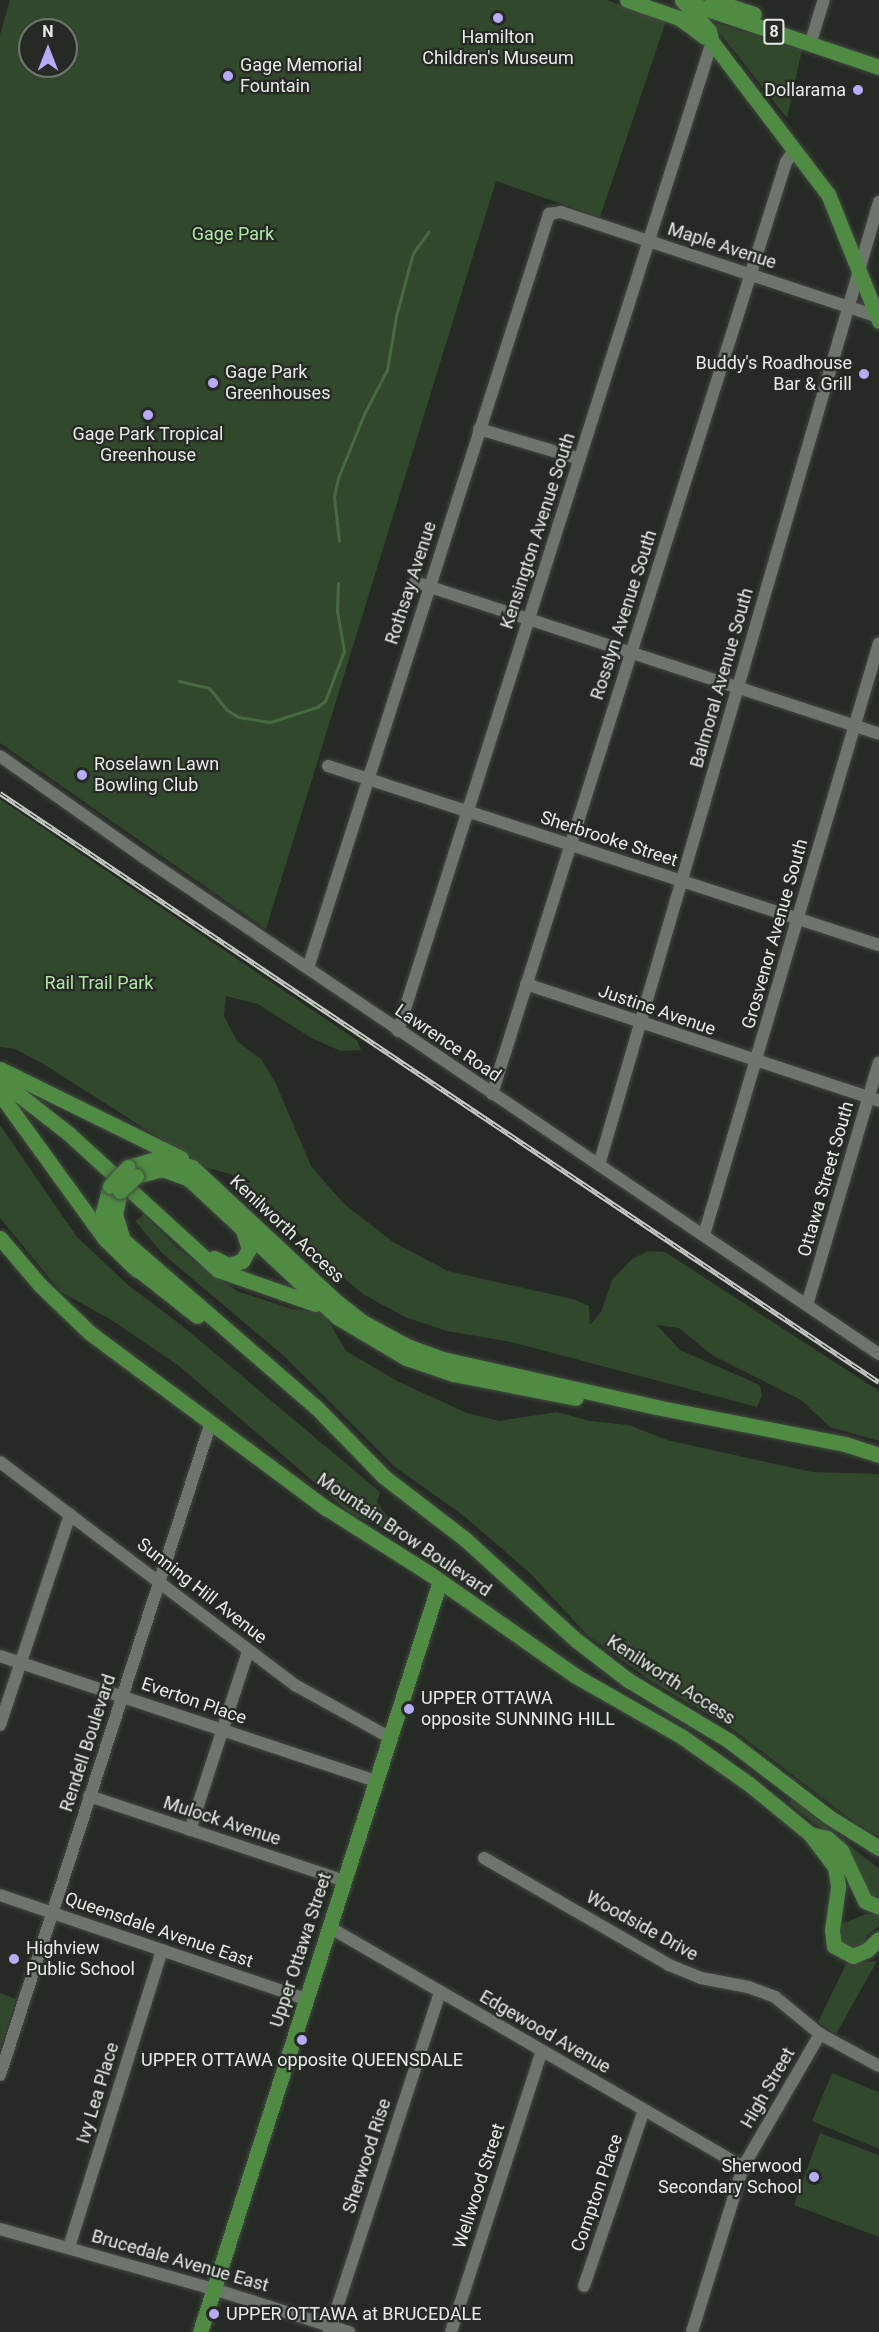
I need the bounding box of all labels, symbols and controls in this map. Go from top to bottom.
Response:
marker: Hamilton Children's Museum [491,11,505,25]
north arrow [18,18,78,78]
road number: 8 [762,19,786,45]
text: N [42,22,54,41]
place label: Hamilton Children's Museum [422,27,574,70]
place label: Gage Memorial Fountain [240,55,362,98]
marker: Gage Memorial Fountain [221,69,235,83]
place label: Dollarama [764,79,846,101]
marker: Dollarama [851,83,865,97]
street label: Maple Avenue [665,218,779,274]
park label: Gage Park [192,223,274,245]
place label: Buddy's Roadhouse Bar & Grill [695,353,852,395]
place label: Gage Park Greenhouses [225,362,330,404]
marker: Buddy's Roadhouse Bar & Grill [857,367,871,381]
marker: Gage Park Greenhouses [206,376,220,390]
marker: Gage Park Tropical Greenhouse [141,408,155,422]
place label: Gage Park Tropical Greenhouse [72,424,224,466]
street label: Kensington Avenue South [496,430,580,632]
street label: Rothsay Avenue [381,519,441,647]
street label: Rosslyn Avenue South [586,527,662,703]
street label: Balmoral Avenue South [686,586,758,770]
place label: Roselawn Lawn Bowling Club [94,754,219,796]
marker: Roselawn Lawn Bowling Club [75,768,89,782]
street label: Sherbrooke Street [538,807,680,871]
street label: Grosvenor Avenue South [738,837,812,1031]
park label: Rail Trail Park [44,972,154,994]
street label: Justine Avenue [596,980,718,1040]
street label: Lawrence Road [391,1000,505,1086]
street label: Ottawa Street South [794,1099,858,1259]
street label: Kenilworth Access [225,1170,349,1288]
street label: Mountain Brow Boulevard [313,1469,495,1601]
street label: Sunning Hill Avenue [133,1534,271,1648]
street label: Kenilworth Access [603,1630,739,1730]
street label: Rendell Boulevard [56,1672,120,1814]
street label: Everton Place [139,1673,249,1729]
place label: UPPER OTTAWA opposite SUNNING HILL [421,1688,615,1730]
marker: UPPER OTTAWA opposite SUNNING HILL [402,1702,416,1716]
street label: Mulock Avenue [161,1792,283,1850]
street label: Upper Ottawa Street [266,1870,336,2030]
street label: Woodside Drive [582,1886,702,1966]
street label: Queensdale Avenue East [62,1888,256,1972]
place label: Highview Public School [26,1938,135,1980]
marker: Highview Public School [7,1952,21,1966]
street label: Edgewood Avenue [476,1986,614,2078]
marker: UPPER OTTAWA opposite QUEENSDALE [295,2033,309,2047]
street label: Ivy Lea Place [72,2040,124,2146]
street label: High Street [736,2044,800,2132]
place label: UPPER OTTAWA opposite QUEENSDALE [141,2049,463,2071]
street label: Sherwood Rise [338,2096,396,2216]
street label: Wellwood Street [449,2121,509,2251]
street label: Compton Place [567,2131,627,2255]
place label: Sherwood Secondary School [658,2156,802,2198]
marker: Sherwood Secondary School [807,2170,821,2184]
street label: Brucedale Avenue East [89,2225,271,2297]
place label: UPPER OTTAWA at BRUCEDALE [226,2303,482,2325]
marker: UPPER OTTAWA at BRUCEDALE [207,2307,221,2321]

